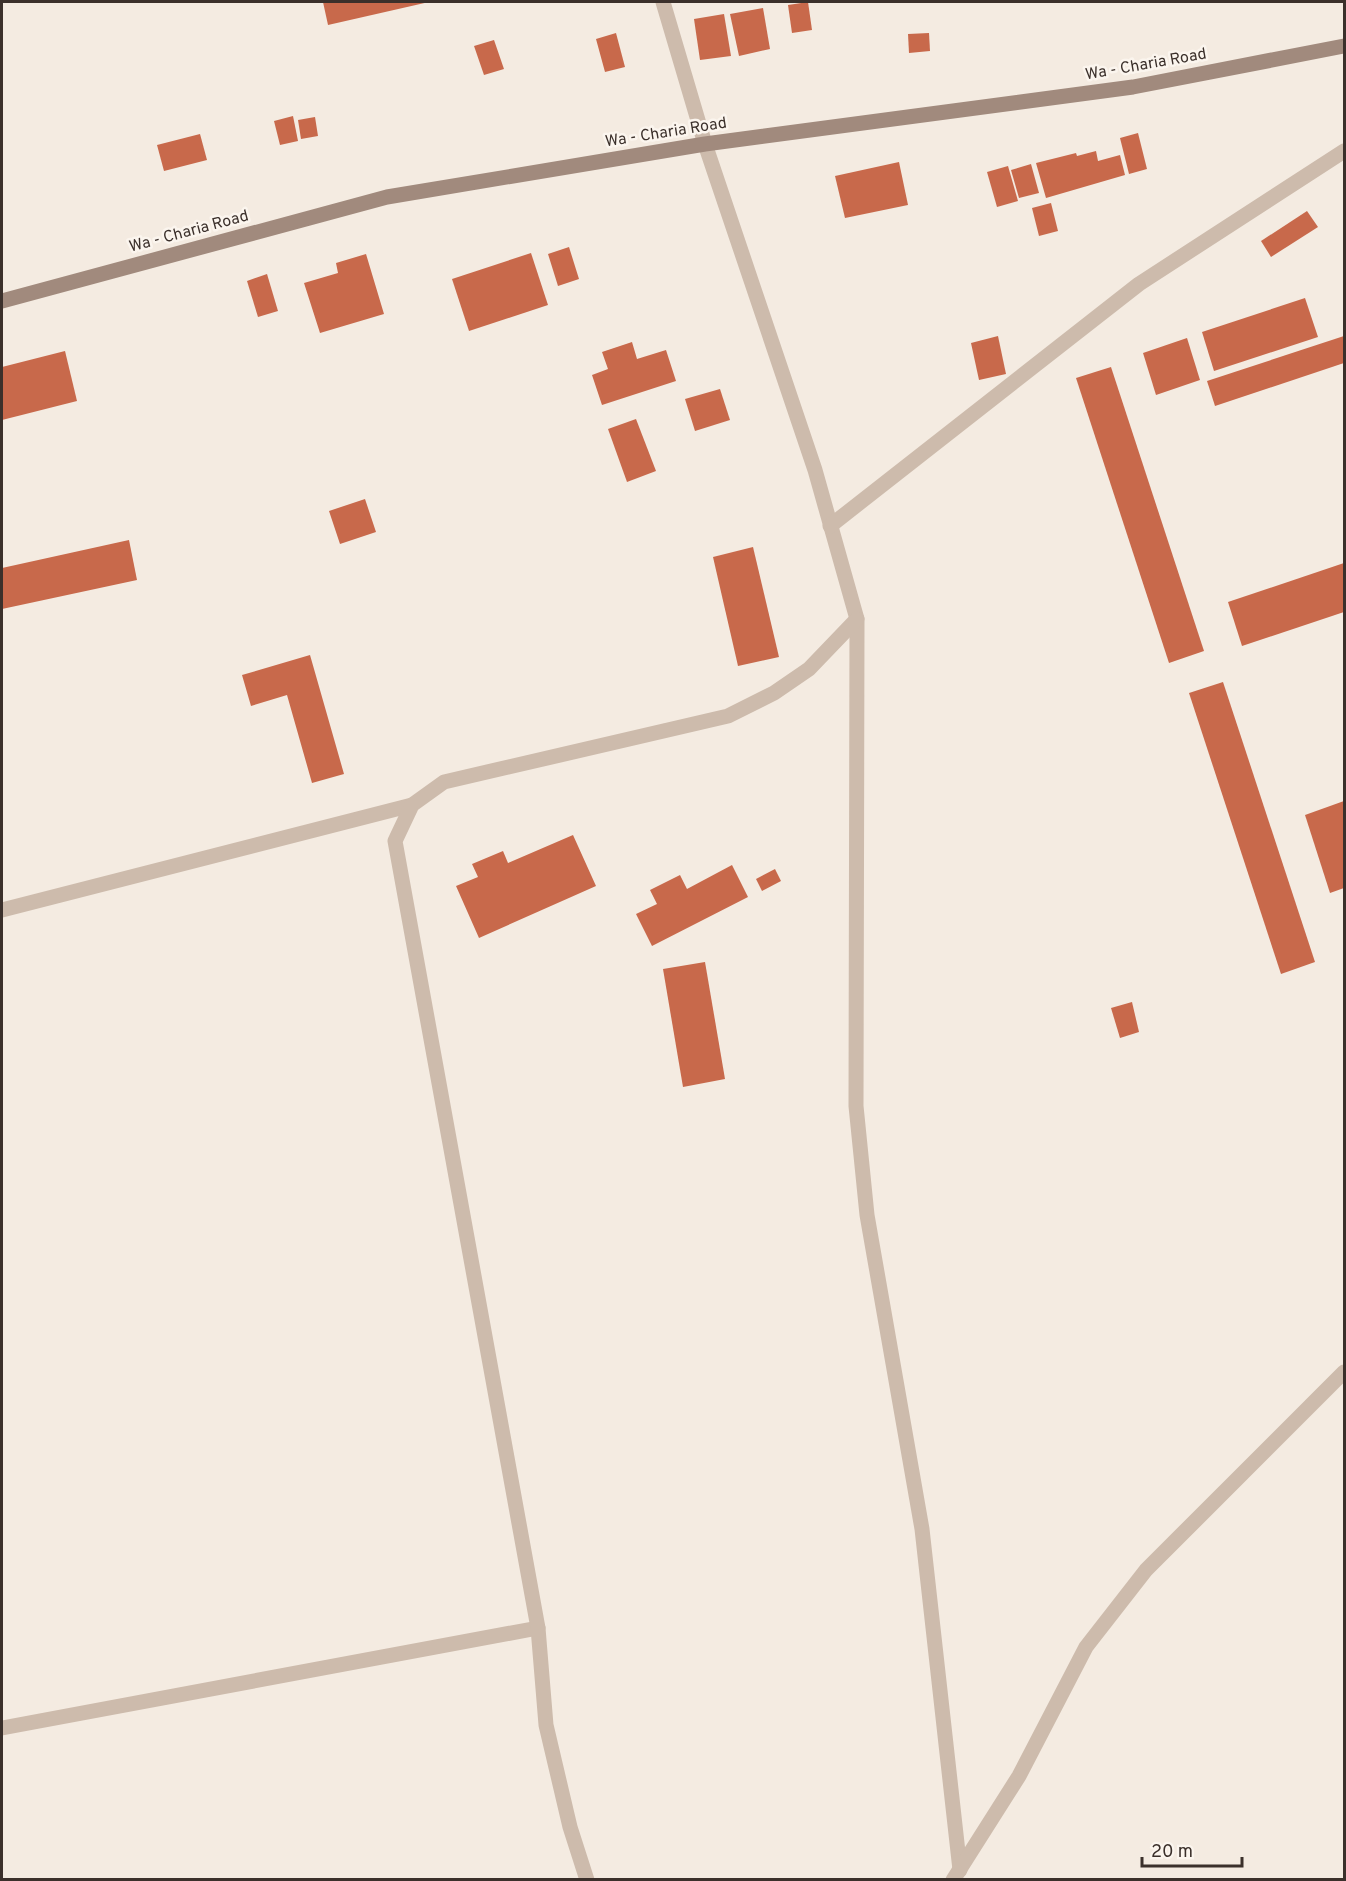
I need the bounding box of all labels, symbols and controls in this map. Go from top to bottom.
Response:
street label: Wa - Charia Road [1084,44,1208,86]
street label: Wa - Charia Road [604,114,728,152]
street label: Wa - Charia Road [127,206,251,258]
scale bar [1142,1830,1242,1868]
text: 20 m [1151,1841,1193,1864]

